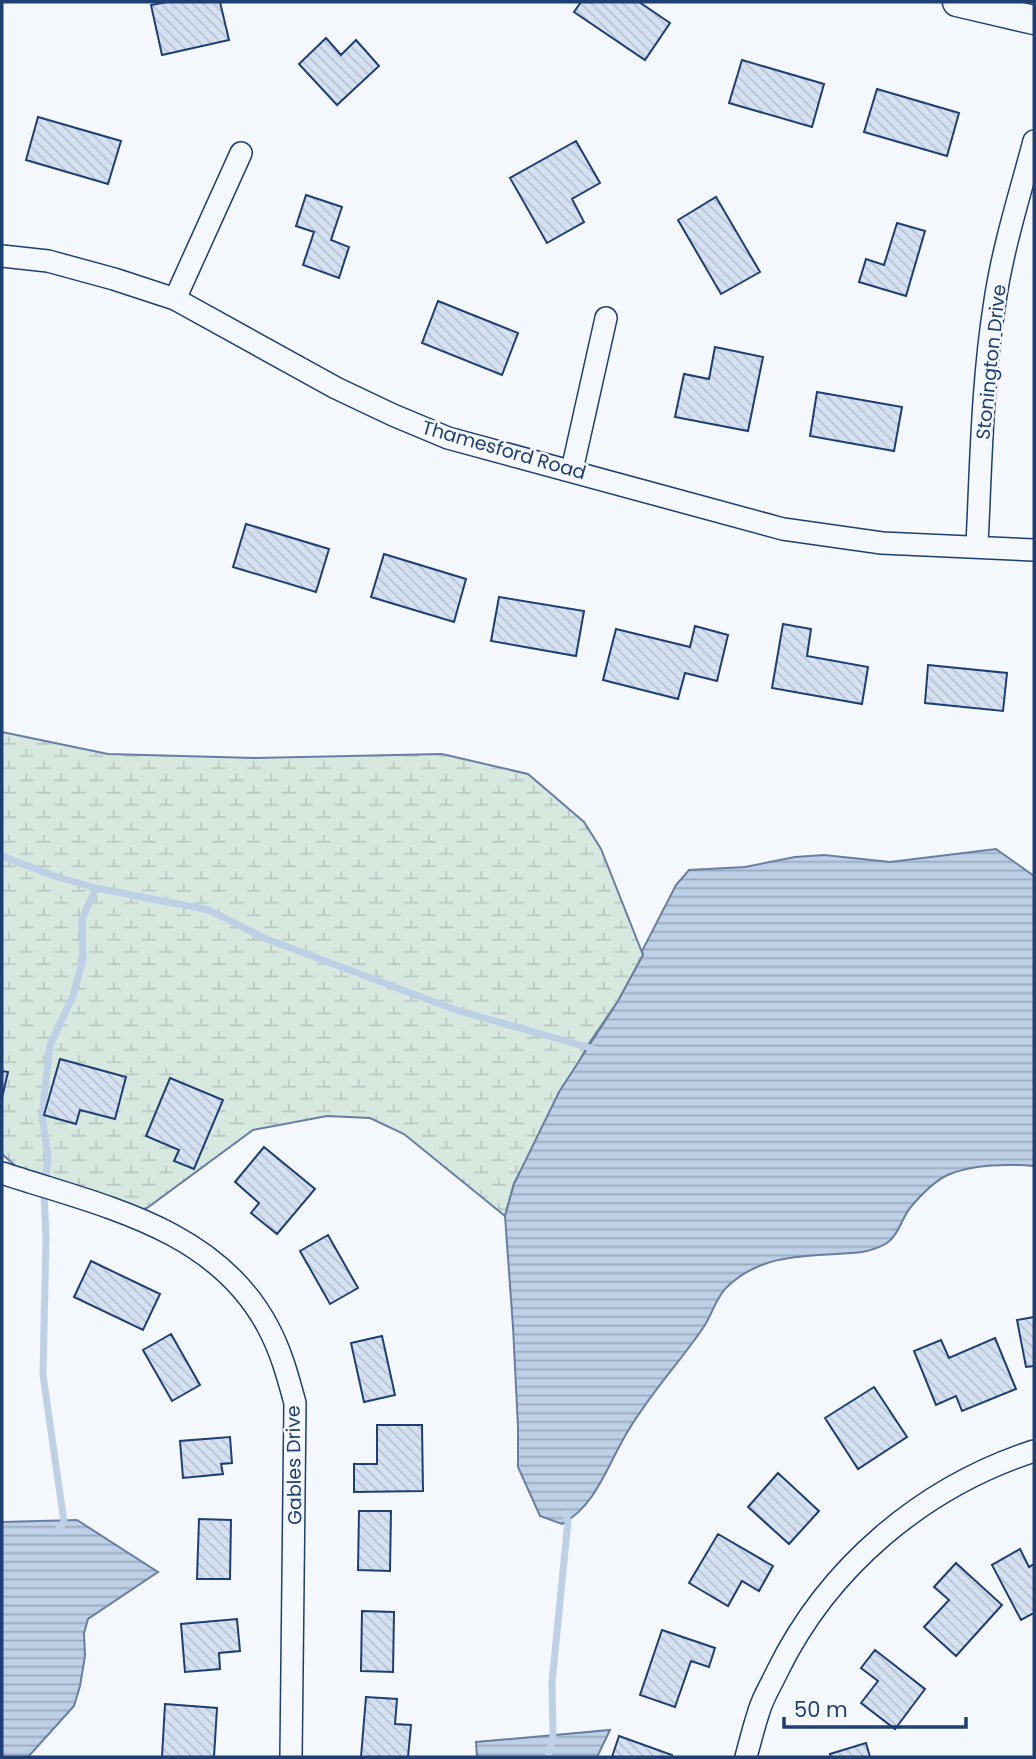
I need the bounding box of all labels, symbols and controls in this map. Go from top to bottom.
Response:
street label: Stonington Drive [969,283,1013,441]
street label: Thamesford Road [419,414,589,486]
street label: Gables Drive [279,1405,309,1525]
scale bar [784,1686,966,1730]
text: 50 m [794,1695,848,1724]

